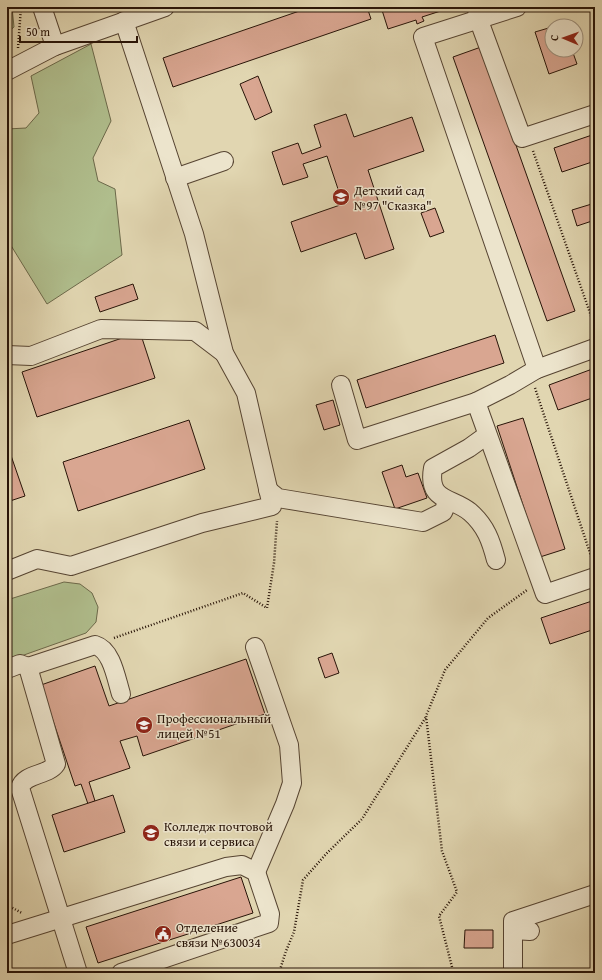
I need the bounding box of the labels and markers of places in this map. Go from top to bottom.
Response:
place label: Детский сад №97 "Сказка" [353,181,432,215]
school or university icon: Детский сад №97 "Сказка" [331,187,351,207]
place label: Профессиональный лицей №51 [157,709,271,743]
school or university icon: Профессиональный лицей №51 [134,715,154,735]
place label: Колледж почтовой связи и сервиса [164,817,273,851]
school or university icon: Колледж почтовой связи и сервиса [141,823,161,843]
place label: Отделение связи №630034 [176,918,261,952]
public building icon: Отделение связи №630034 [153,924,173,944]

